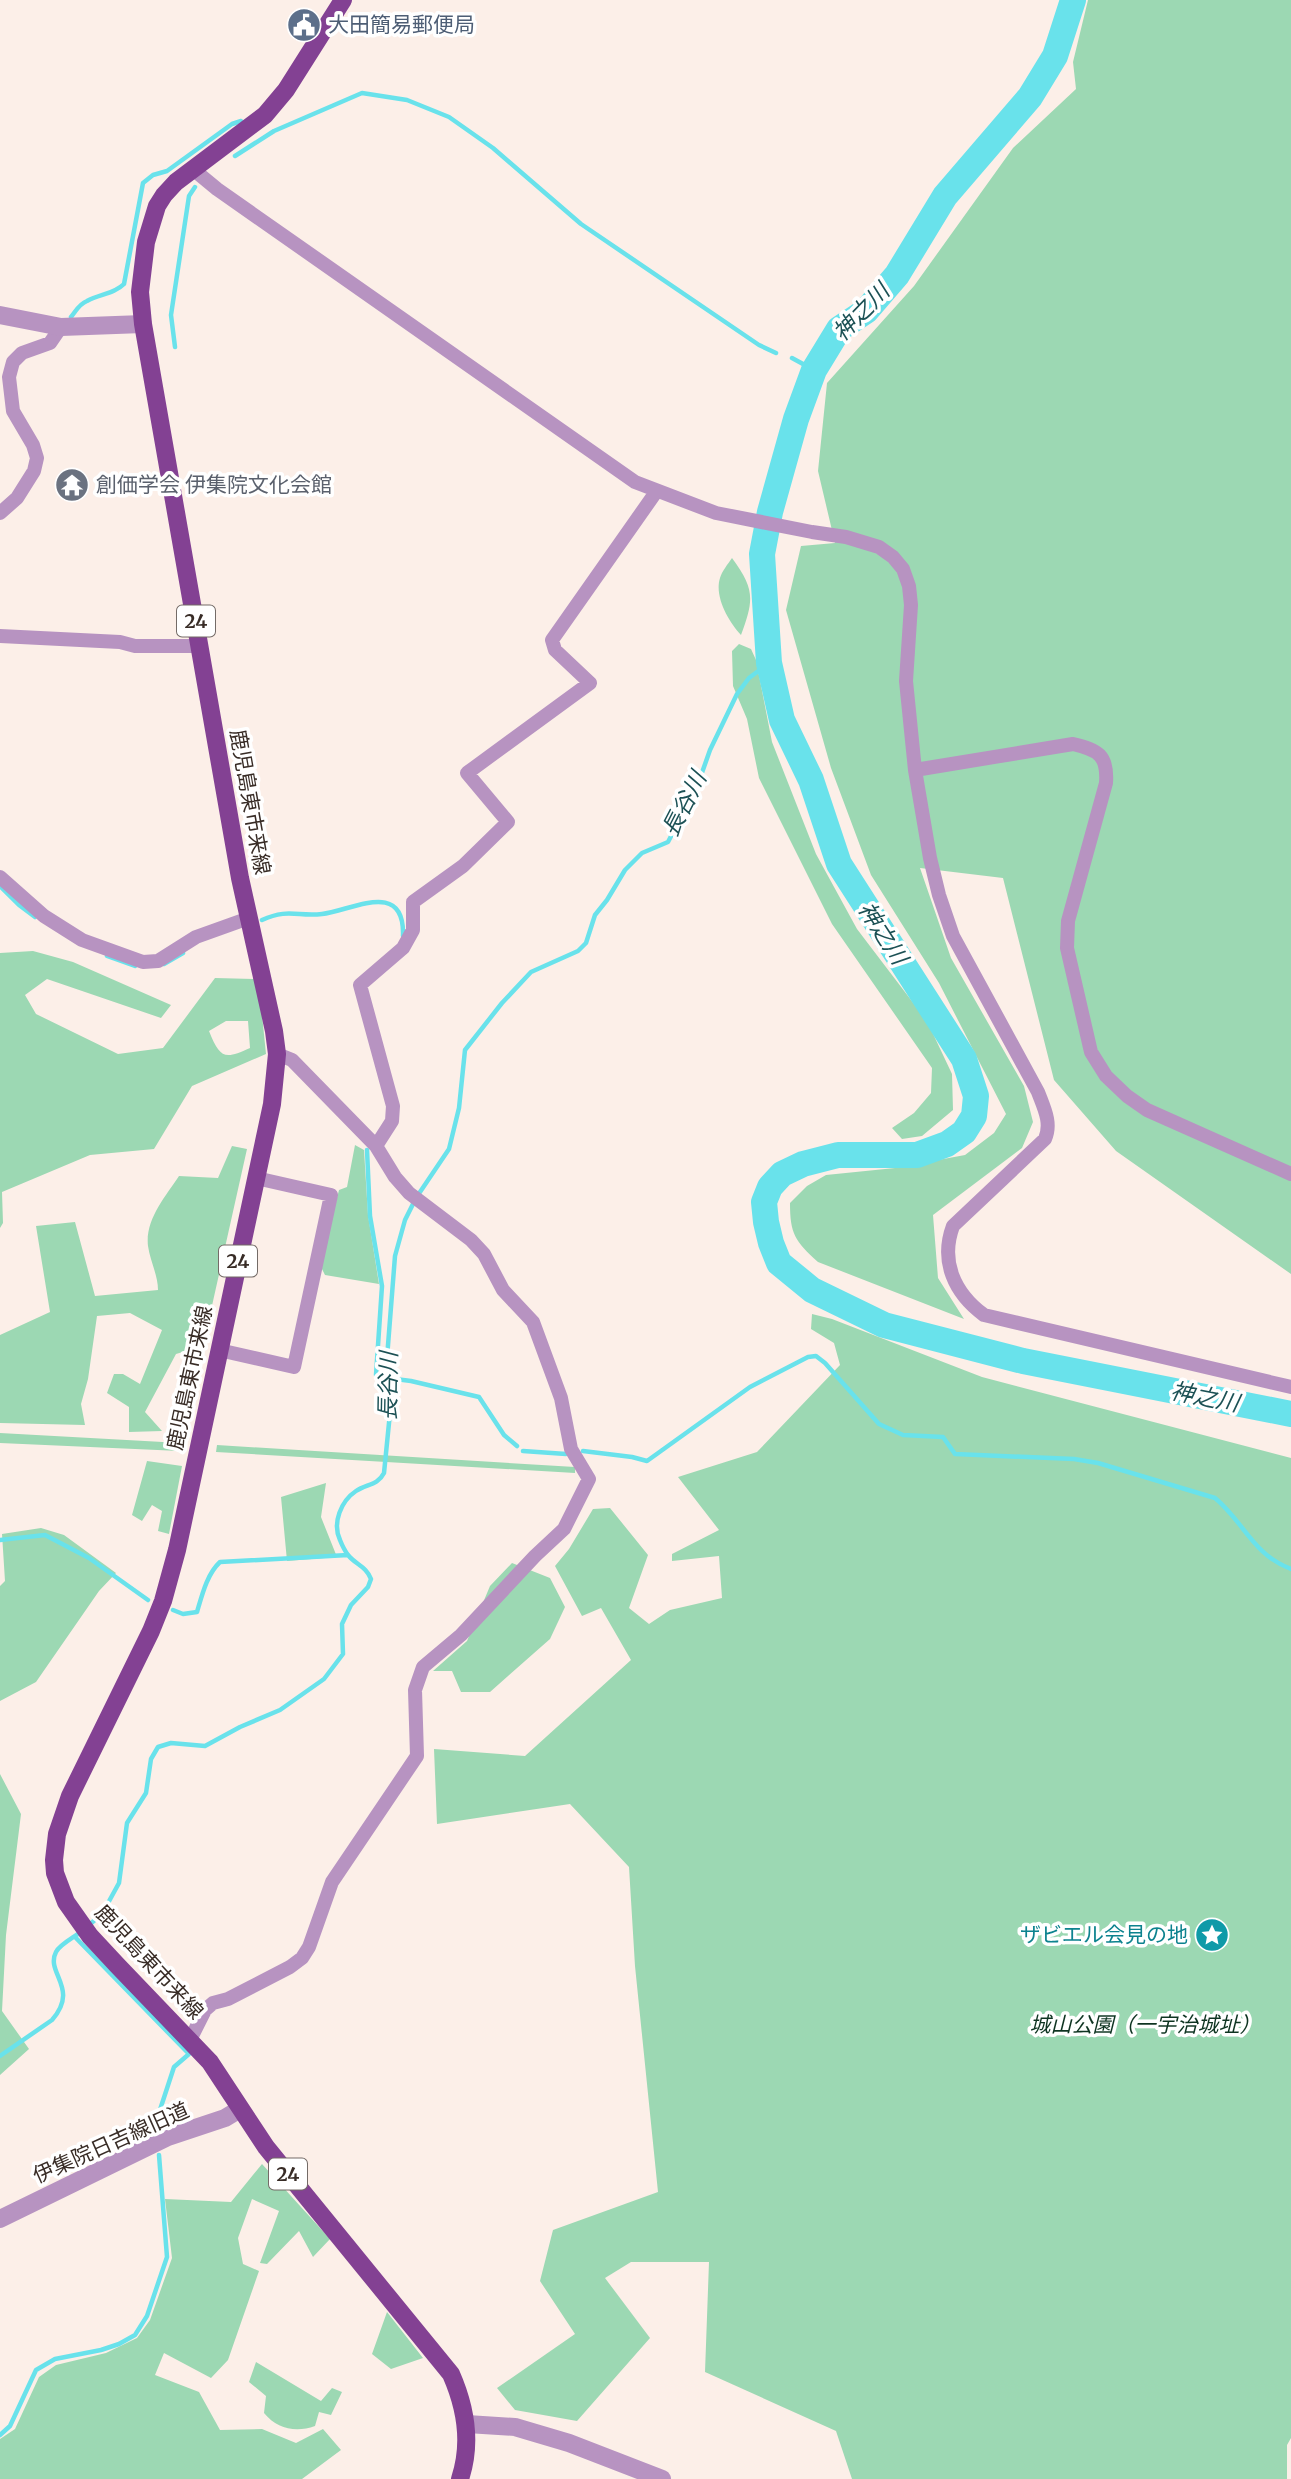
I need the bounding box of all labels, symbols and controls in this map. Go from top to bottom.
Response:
public building icon: 大田簡易郵便局 [285,6,323,44]
place label: 大田簡易郵便局 [328,11,475,38]
water label: 神之川 [826,275,897,347]
temple icon: 創価学会 伊集院文化会館 [53,466,91,504]
place label: 創価学会 伊集院文化会館 [96,471,332,498]
road number: 24 [177,606,215,636]
street label: 鹿児島東市来線 [224,727,277,877]
water label: 長谷川 [655,764,713,841]
water label: 神之川 [852,896,916,972]
road number: 24 [219,1246,257,1276]
street label: 鹿児島東市来線 [161,1303,218,1453]
water label: 長谷川 [372,1348,403,1421]
water label: 神之川 [1168,1376,1245,1418]
street label: 鹿児島東市来線 [89,1899,209,2025]
place icon: ザビエル会見の地 [1193,1916,1231,1954]
place label: ザビエル会見の地 [1020,1921,1188,1948]
park label: 城山公園（一宇治城址） [1030,2011,1261,2038]
street label: 伊集院日吉線旧道 [29,2096,193,2189]
road number: 24 [269,2158,307,2190]

